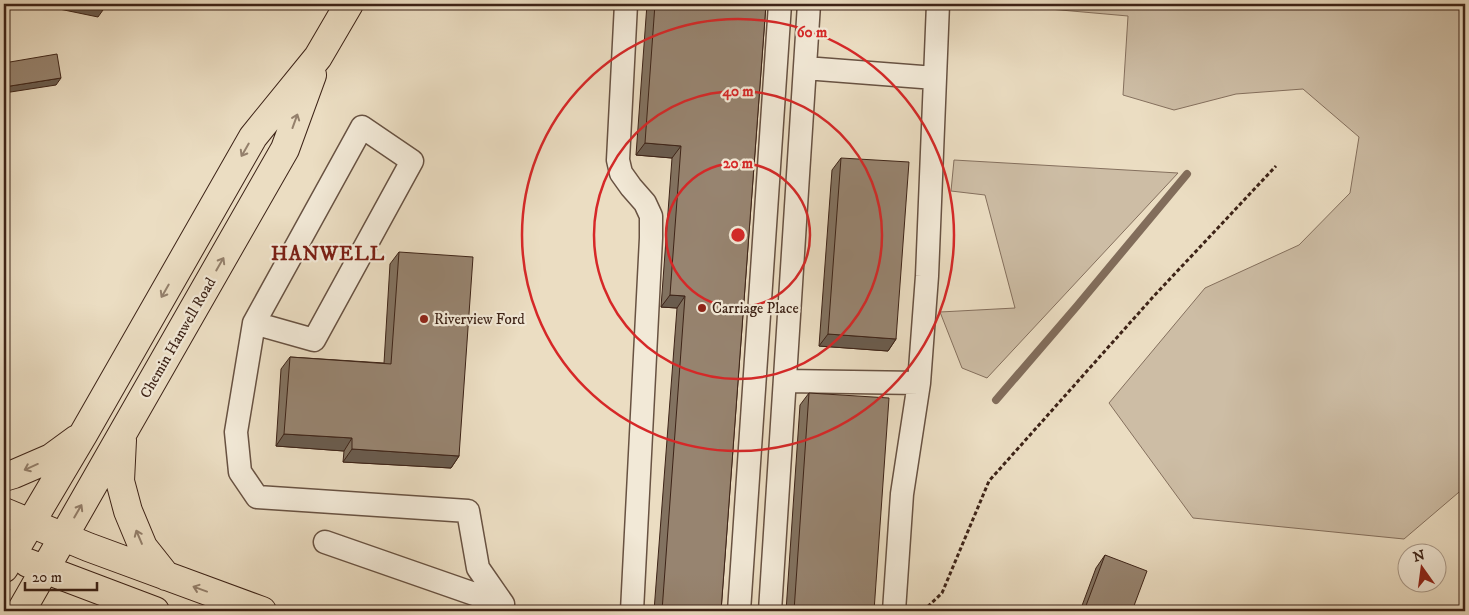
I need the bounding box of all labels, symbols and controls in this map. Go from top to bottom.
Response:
text: 60 m [797,23,828,42]
text: 40 m [721,82,754,101]
one-way arrow [291,113,300,129]
one-way arrow [240,143,250,157]
text: 20 m [723,154,754,173]
centre of rings [729,226,747,244]
district label: HANWELL [271,242,385,267]
one-way arrow [216,257,225,272]
street label: Chemin Hanwell Road [136,274,220,402]
one-way arrow [160,284,170,299]
place label: Carriage Place [712,299,799,318]
marker: Carriage Place [696,302,708,314]
place label: Riverview Ford [434,310,525,329]
marker: Riverview Ford [418,313,430,325]
one-way arrow [23,462,38,472]
one-way arrow [74,505,84,519]
one-way arrow [133,530,143,545]
north arrow [1396,542,1446,592]
text: N [1411,546,1427,566]
scale bar [25,560,98,592]
text: 20 m [32,568,62,587]
one-way arrow [192,584,208,593]

